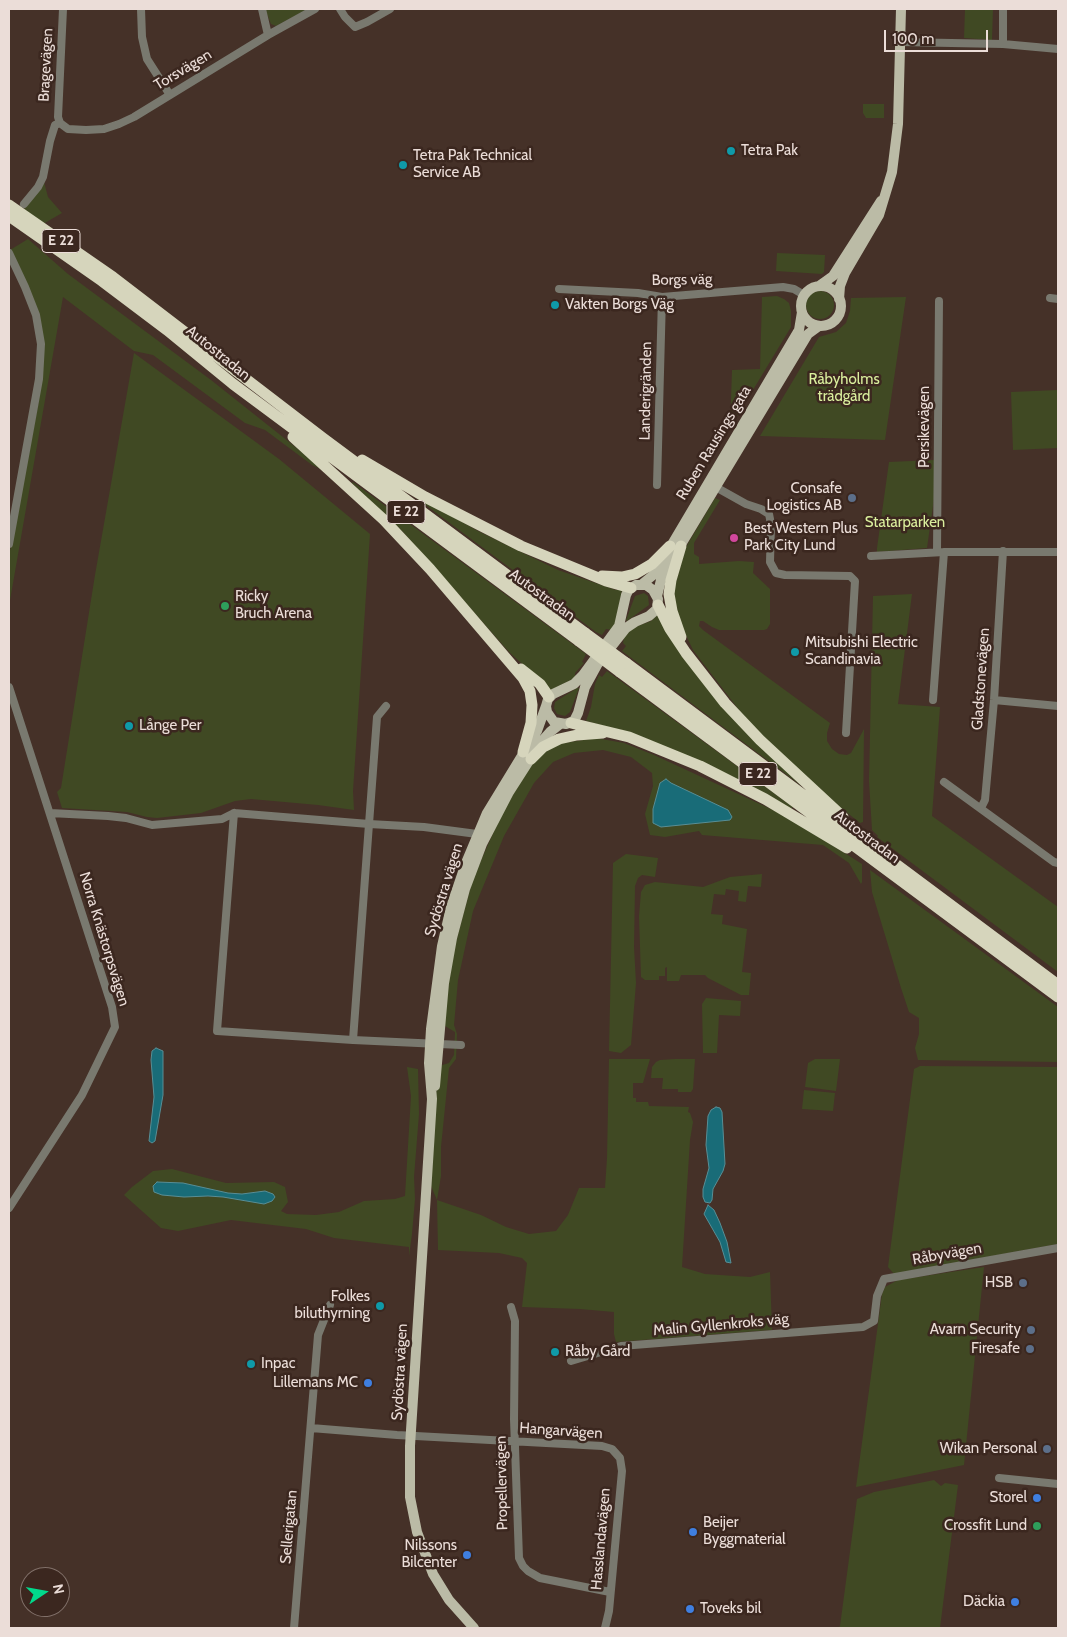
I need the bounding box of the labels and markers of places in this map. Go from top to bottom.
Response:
place label: Tetra Pak [741,142,798,160]
marker: Tetra Pak [725,145,737,157]
place label: Tetra Pak Technical Service AB [413,147,532,182]
marker: Tetra Pak Technical Service AB [397,159,409,171]
place label: Vakten Borgs Väg [565,296,674,314]
marker: Vakten Borgs Väg [549,299,561,311]
place label: Consafe Logistics AB [766,480,842,515]
marker: Consafe Logistics AB [846,492,858,504]
place label: Best Western Plus Park City Lund [744,520,858,555]
marker: Best Western Plus Park City Lund [728,532,740,544]
place label: Ricky Bruch Arena [235,588,312,623]
marker: Ricky Bruch Arena [219,600,231,612]
place label: Mitsubishi Electric Scandinavia [805,634,918,669]
marker: Mitsubishi Electric Scandinavia [789,646,801,658]
place label: Långe Per [139,717,201,735]
marker: Långe Per [123,720,135,732]
place label: HSB [985,1274,1013,1292]
marker: HSB [1017,1277,1029,1289]
place label: Folkes biluthyrning [294,1288,370,1323]
marker: Folkes biluthyrning [374,1300,386,1312]
place label: Avarn Security [930,1321,1021,1339]
marker: Avarn Security [1025,1324,1037,1336]
place label: Firesafe [971,1340,1020,1358]
place label: Råby Gård [565,1343,630,1361]
marker: Firesafe [1024,1343,1036,1355]
marker: Råby Gård [549,1346,561,1358]
place label: Inpac [261,1355,295,1373]
marker: Inpac [245,1358,257,1370]
place label: Lillemans MC [273,1374,358,1392]
marker: Lillemans MC [362,1377,374,1389]
place label: Wikan Personal [940,1440,1037,1458]
marker: Wikan Personal [1041,1443,1053,1455]
place label: Storel [989,1489,1027,1507]
marker: Storel [1031,1492,1043,1504]
place label: Beijer Byggmaterial [703,1514,786,1549]
place label: Crossfit Lund [944,1517,1027,1535]
marker: Crossfit Lund [1031,1520,1043,1532]
marker: Beijer Byggmaterial [687,1526,699,1538]
place label: Nilssons Bilcenter [401,1537,457,1572]
marker: Nilssons Bilcenter [461,1549,473,1561]
place label: Däckia [963,1593,1005,1611]
marker: Däckia [1009,1596,1021,1608]
place label: Toveks bil [700,1600,761,1618]
marker: Toveks bil [684,1603,696,1615]

